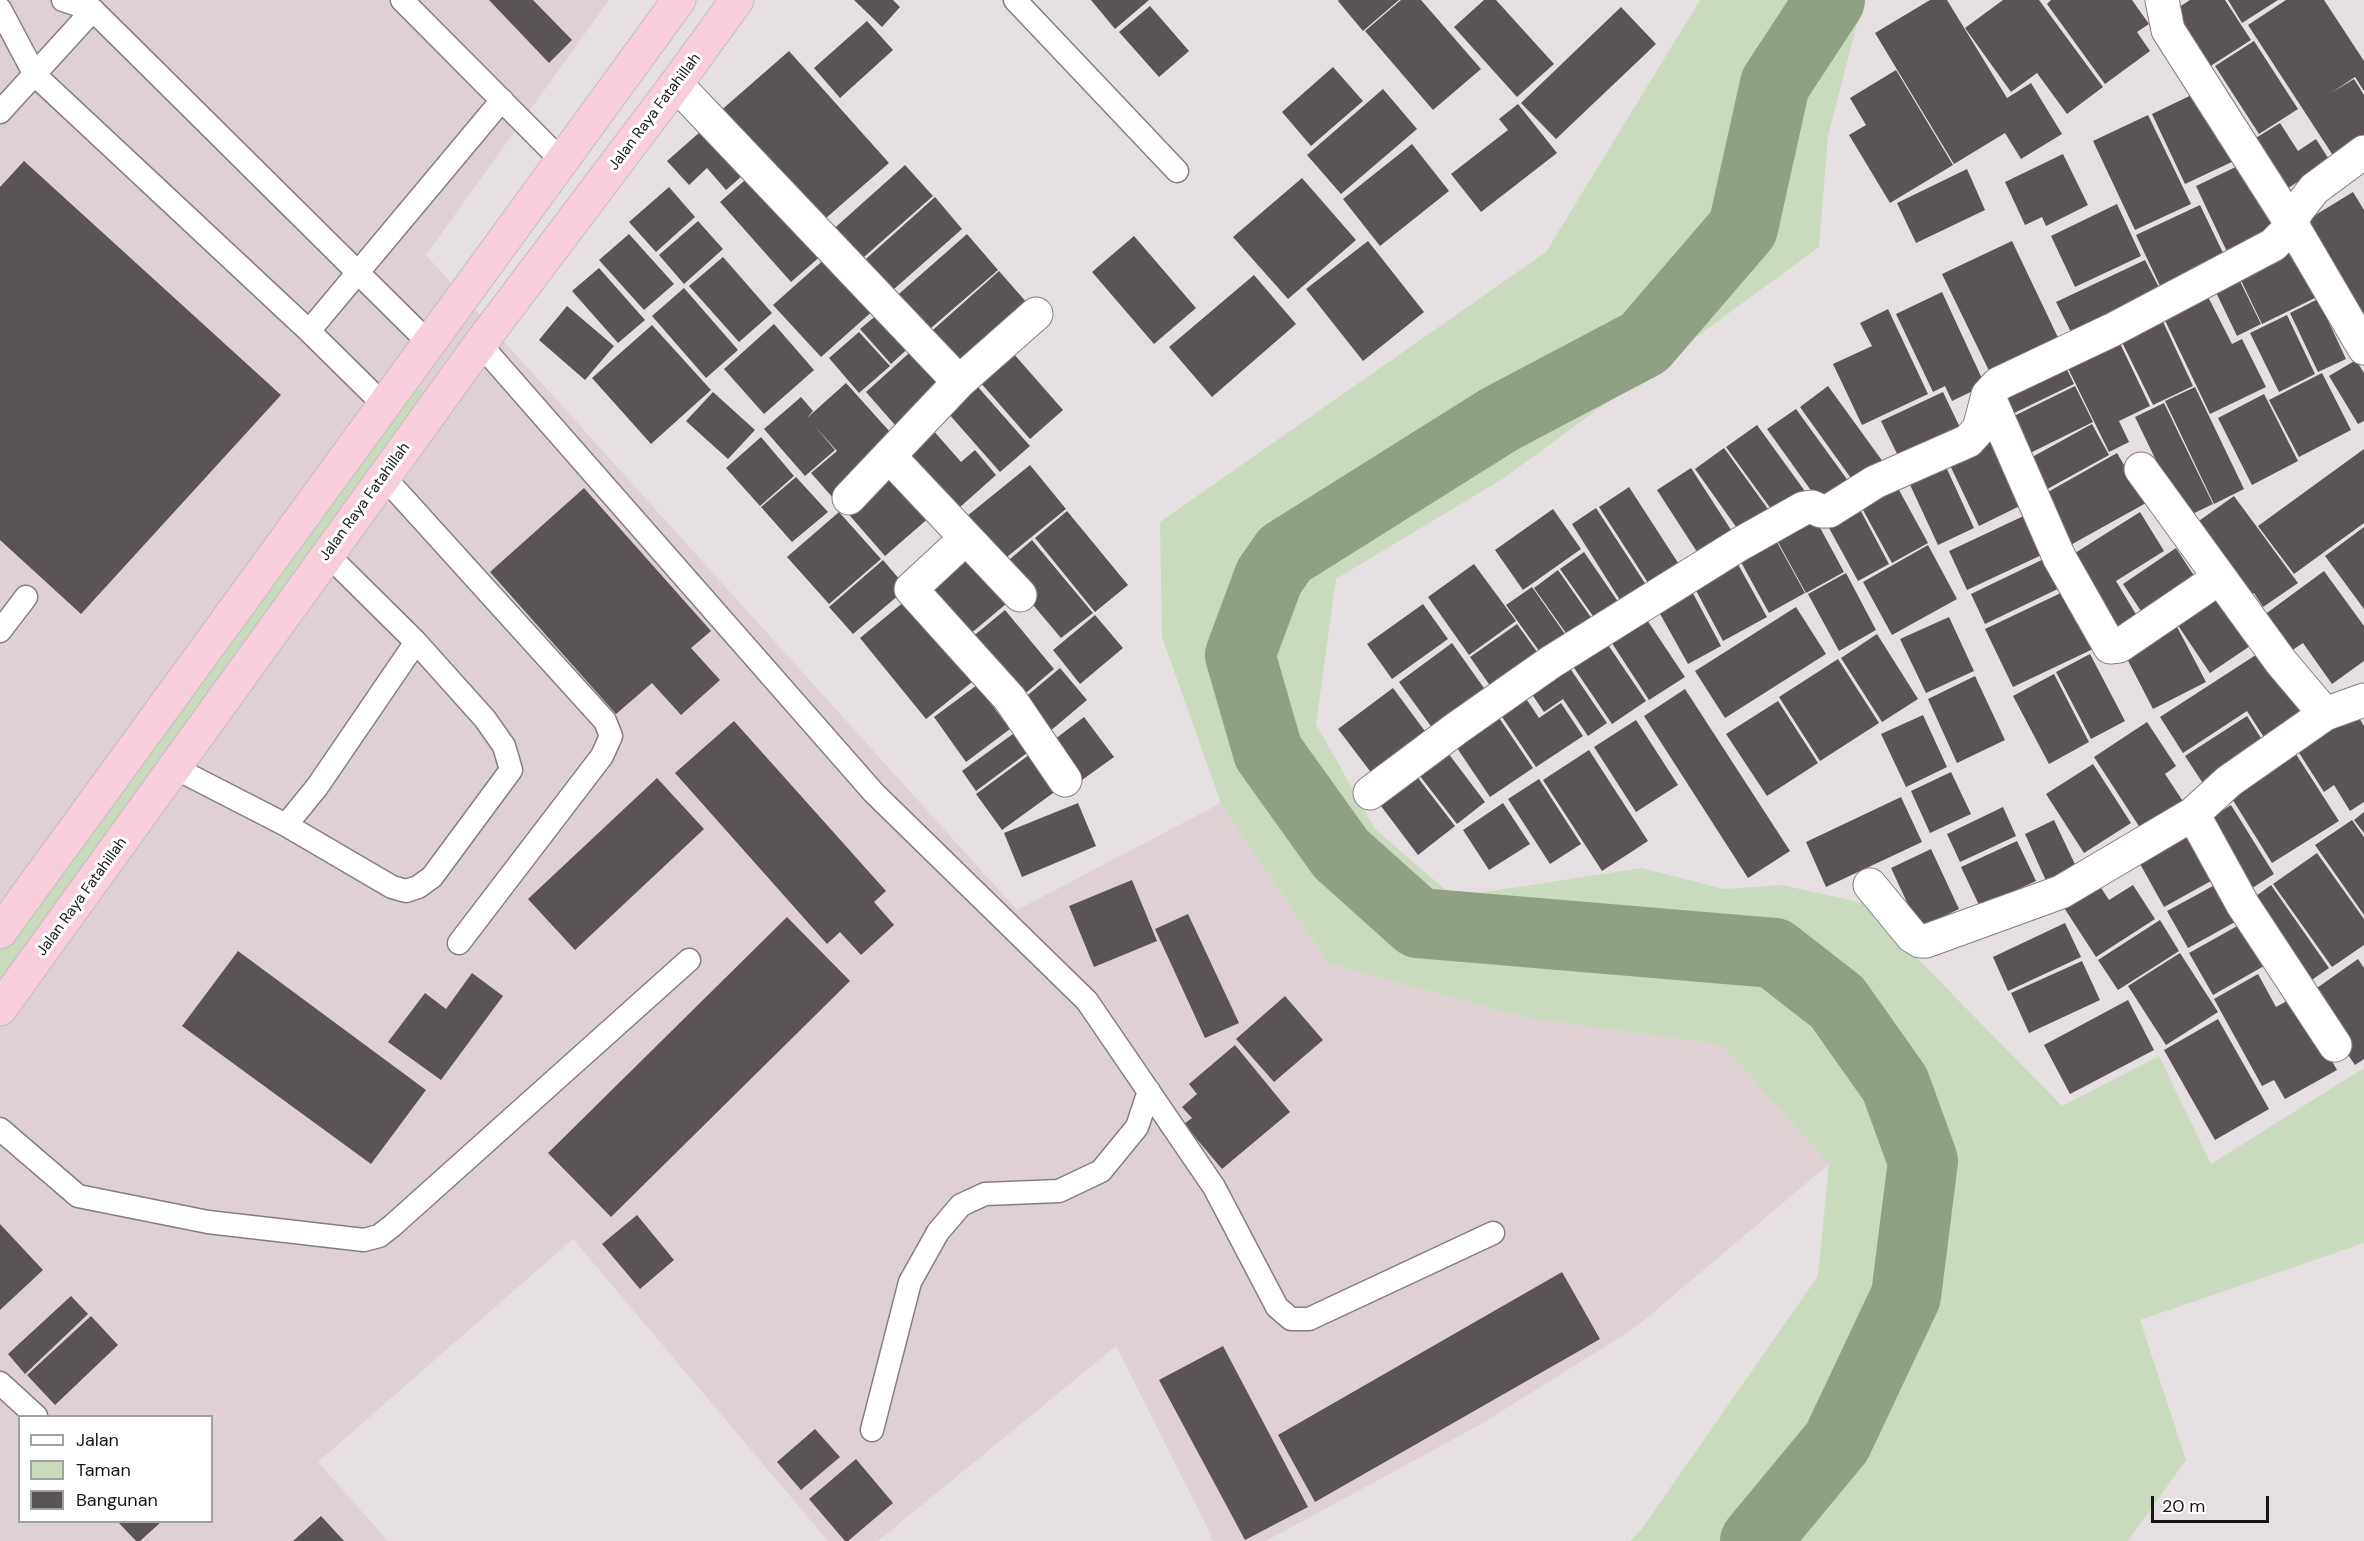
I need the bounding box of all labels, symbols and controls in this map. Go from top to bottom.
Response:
street label: Jalan Raya Fatahillah [605,50,705,174]
street label: Jalan Raya Fatahillah [316,439,414,565]
street label: Jalan Raya Fatahillah [33,834,131,960]
legend [18,1415,213,1523]
text: Jalan [76,1428,119,1452]
text: Taman [76,1458,131,1482]
scale bar [2154,1484,2272,1522]
text: Bangunan [76,1488,158,1512]
text: 20 m [2162,1494,2205,1518]

